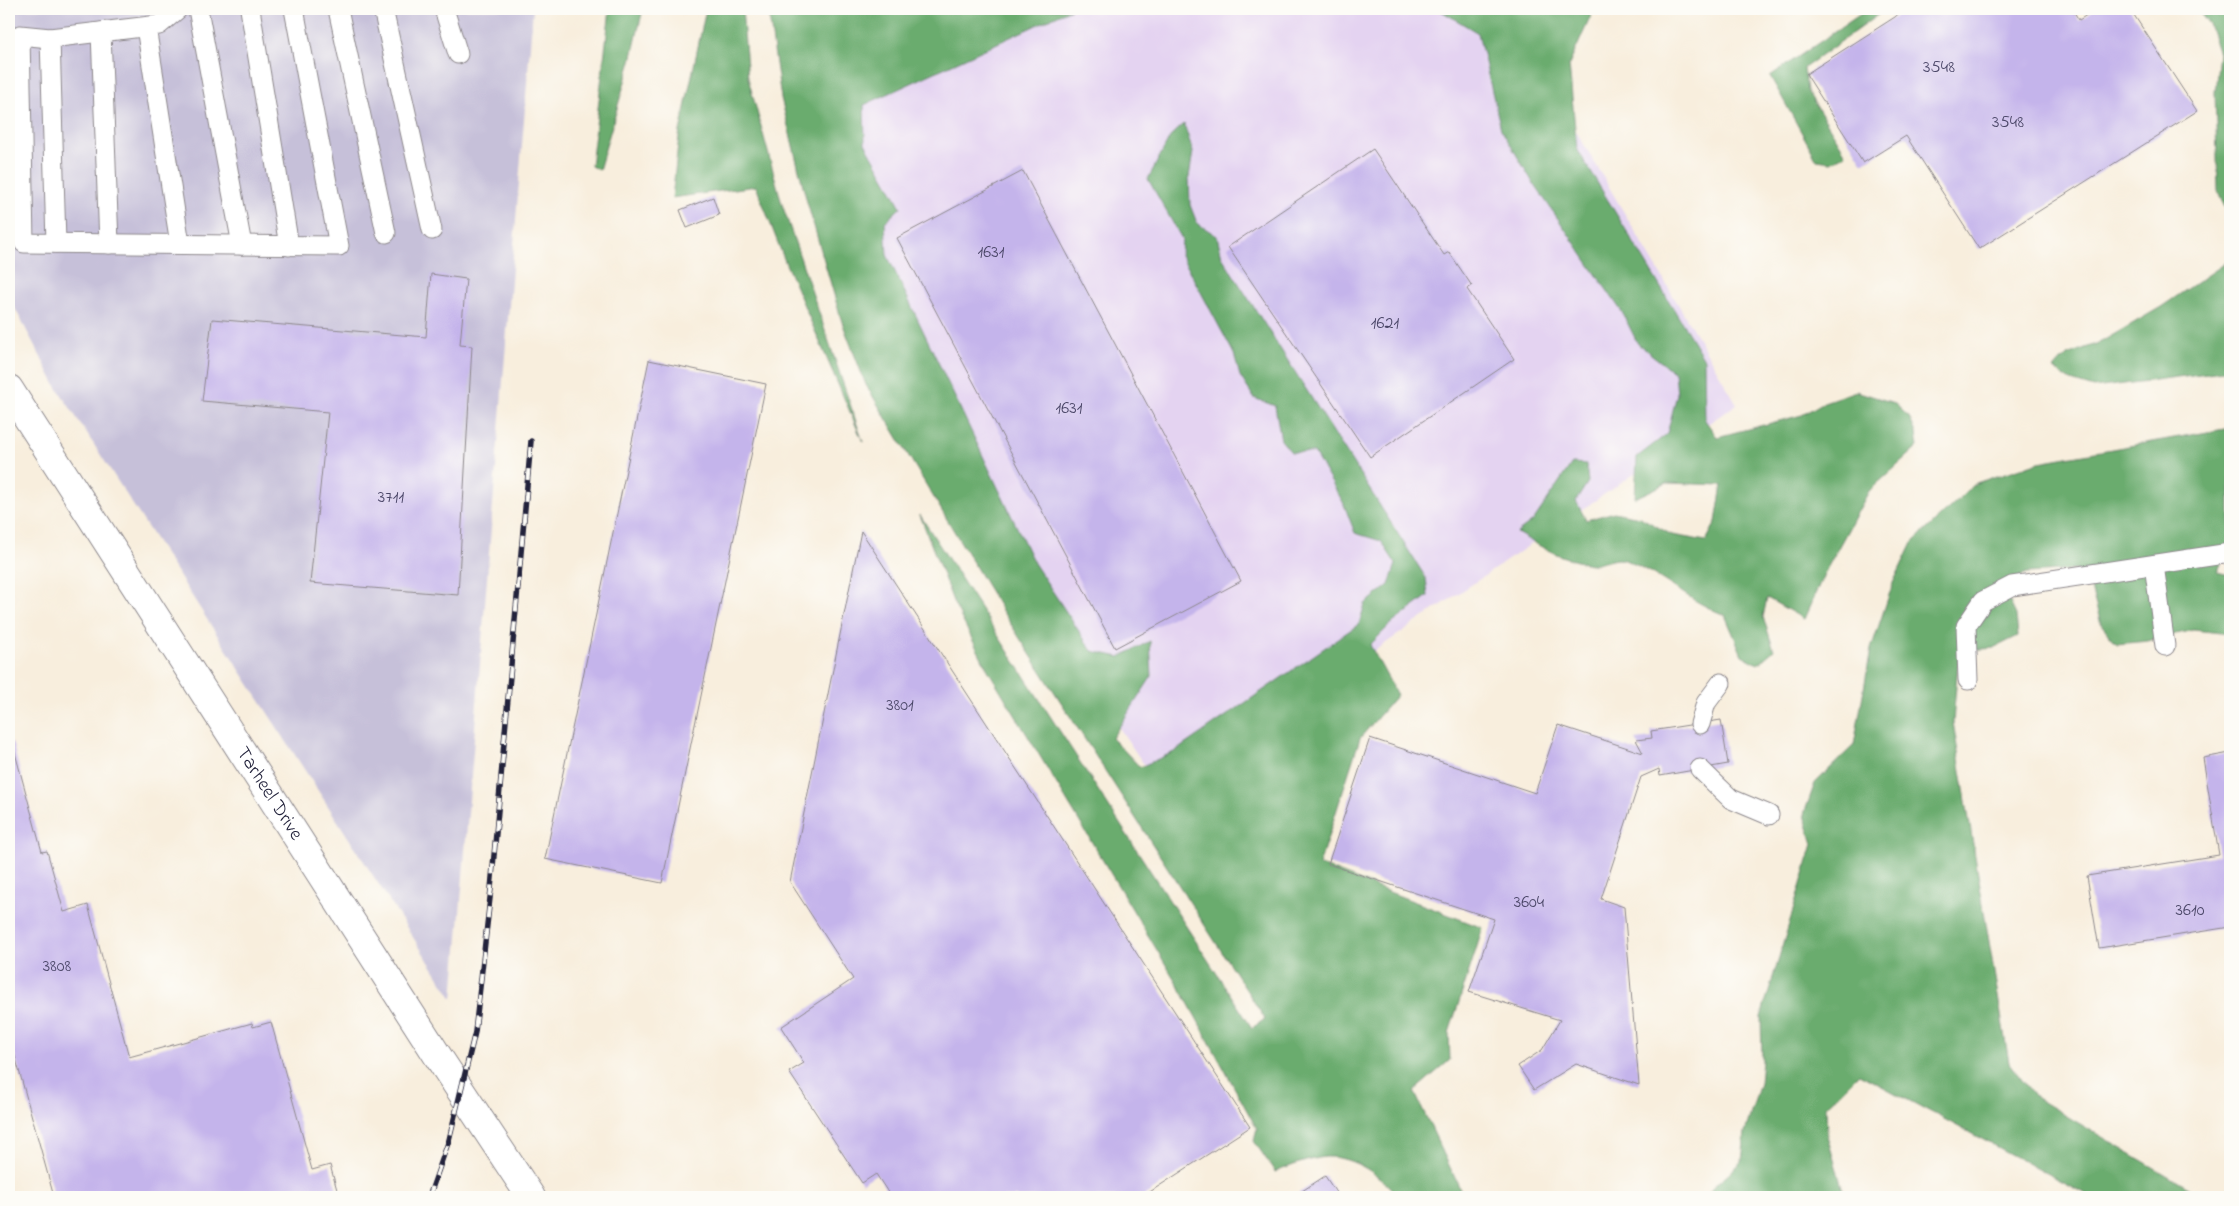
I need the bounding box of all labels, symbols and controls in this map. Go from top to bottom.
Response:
house number: 3548 [1923,55,1955,81]
house number: 3548 [1992,110,2024,136]
house number: 1631 [978,240,1005,266]
house number: 1621 [1371,311,1399,337]
house number: 1631 [1056,396,1083,422]
house number: 3711 [378,485,404,511]
house number: 3801 [886,693,914,719]
street label: Tarheel Drive [228,741,310,846]
house number: 3604 [1514,890,1545,916]
house number: 3610 [2176,898,2205,924]
house number: 3808 [43,954,72,980]

